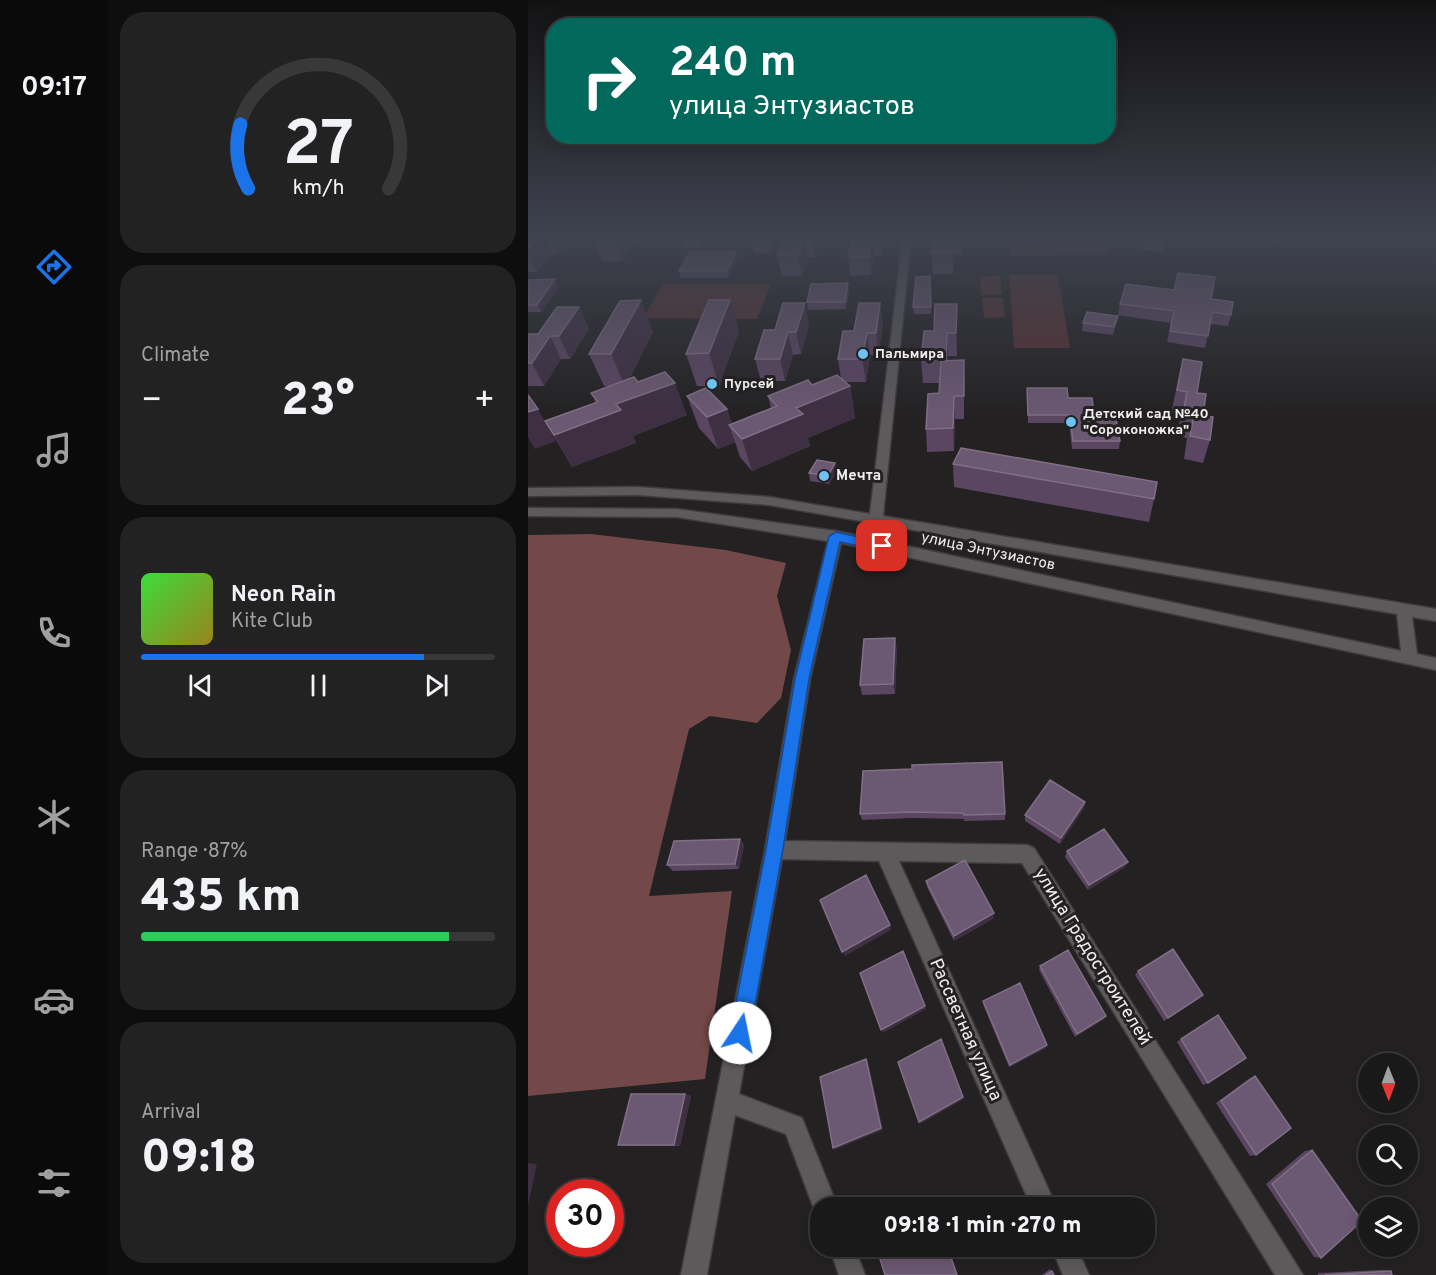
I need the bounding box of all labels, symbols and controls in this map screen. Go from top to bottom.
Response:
text: 240 m [669,38,797,91]
icon: right [570,42,648,120]
text: 09:17 [21,71,87,105]
text: улица Энтузиастов [669,90,915,124]
text: 27 [282,108,354,187]
text: km/h [292,176,344,203]
icon: directions [33,246,75,288]
text: Climate [141,343,210,369]
place label: Пальмира [875,346,944,363]
marker: Пальмира [856,347,870,361]
text: 23° [281,374,355,431]
place label: Пурсей [724,376,774,393]
marker: Пурсей [705,377,719,391]
text: − [141,381,162,423]
text: + [474,381,495,423]
place label: Детский сад №40 "Сороконожка" [1083,406,1209,439]
marker: Детский сад №40 "Сороконожка" [1064,415,1078,429]
icon: music [33,429,75,471]
place label: Мечта [836,467,881,486]
marker: Мечта [817,469,831,483]
pin [856,520,907,571]
icon: arrive [865,529,898,562]
street label: улица Энтузиастов [919,529,1057,575]
text: Neon Rain [231,582,336,609]
text: Kite Club [231,609,313,635]
icon: phone [33,612,75,654]
icon: previous [184,669,217,702]
icon: pause [302,669,335,702]
icon: next [420,669,453,702]
icon: climate [33,796,75,838]
text: Range · 87% [141,839,248,865]
street label: улица Градостроителей [1028,864,1156,1050]
text: 435 km [141,870,301,927]
street label: Рассветная улица [923,955,1007,1105]
icon: car [33,979,75,1021]
position arrow [708,1001,772,1065]
north arrow [1358,1053,1418,1113]
map controls [1358,1053,1418,1257]
text: Arrival [141,1100,201,1126]
button: search [1358,1125,1418,1185]
text: 09:18 [141,1131,257,1188]
icon: filters [33,1162,75,1204]
speed limit sign: 30 [546,1179,624,1257]
button: layers [1358,1197,1418,1257]
text: 09:18 · 1 min · 270 m [884,1213,1081,1240]

